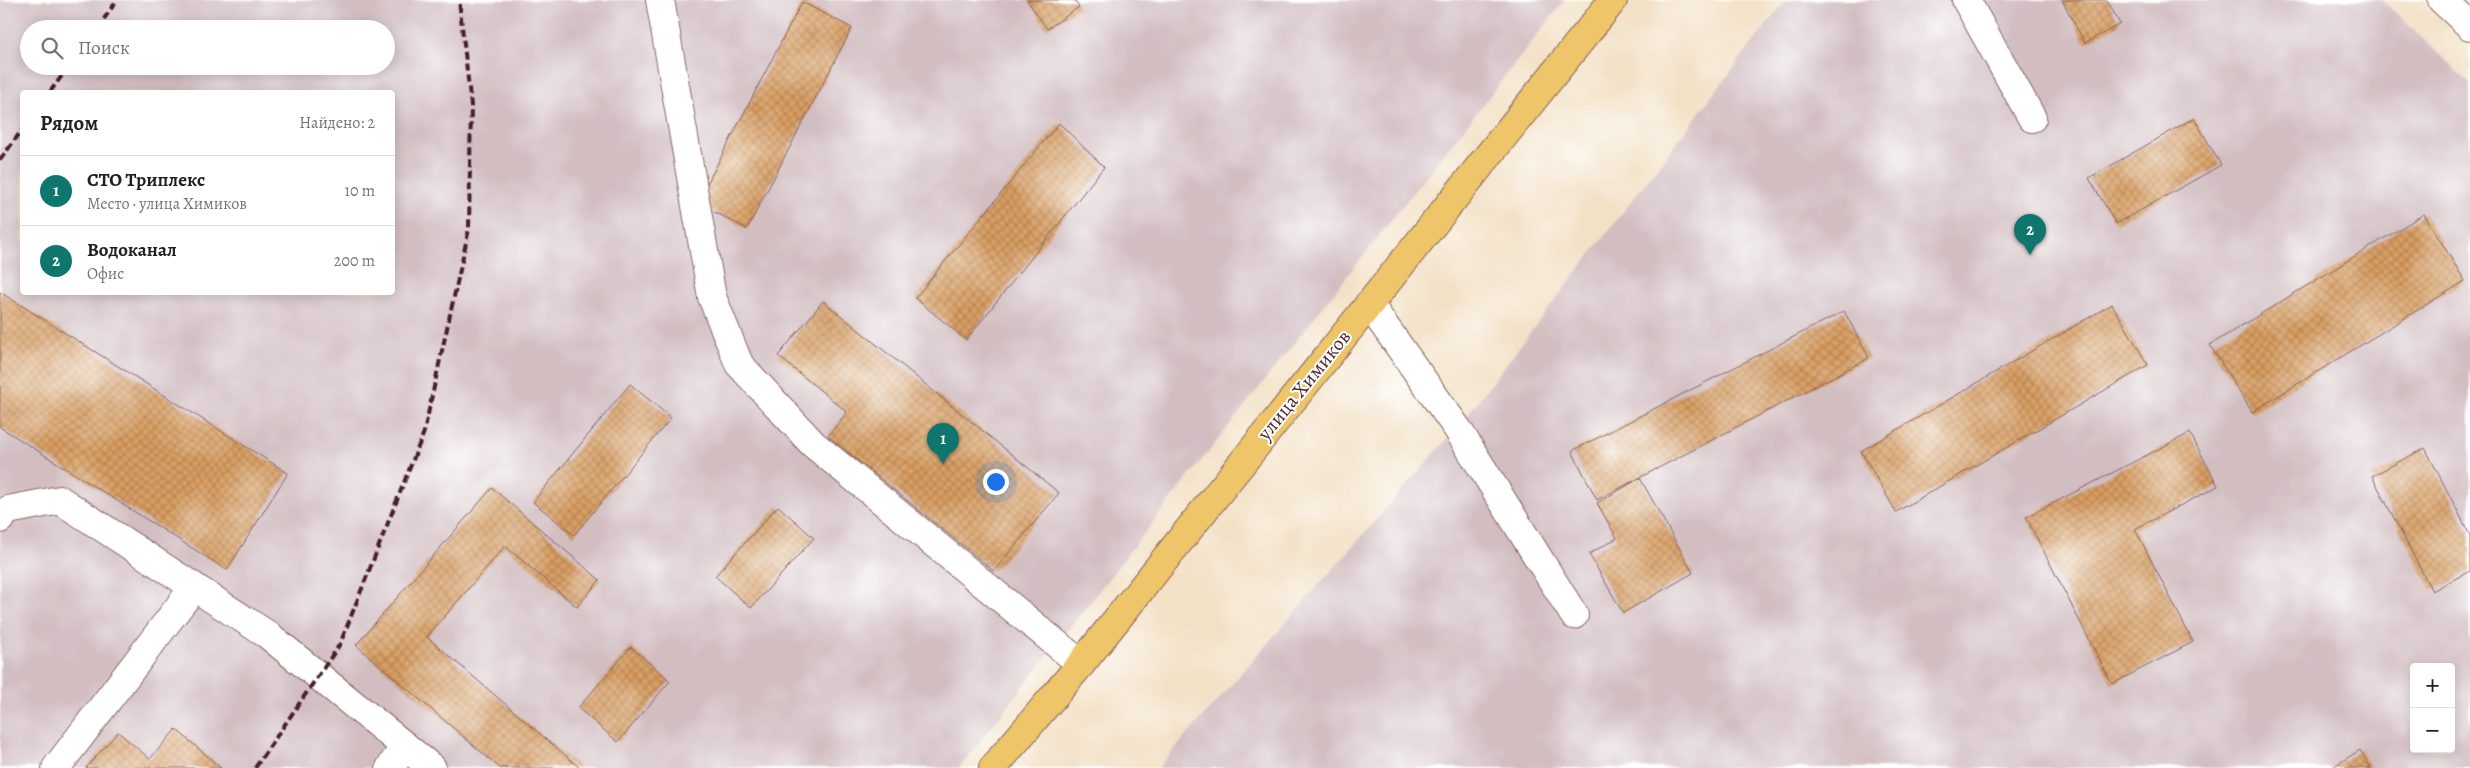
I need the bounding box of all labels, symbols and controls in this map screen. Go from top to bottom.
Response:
search box [20,20,395,75]
icon: search [38,34,66,62]
text: Поиск [78,35,130,61]
text: Рядом [40,109,98,137]
text: Найдено: 2 [299,112,375,134]
text: СТО Триплекс [87,167,205,193]
text: 1 [53,180,59,202]
text: 10 m [345,180,375,202]
text: Место · улица Химиков [87,193,247,215]
pin: 2 [2014,214,2046,255]
text: Водоканал [87,237,177,263]
text: 2 [52,250,60,272]
text: 200 m [334,250,375,272]
text: Офис [87,263,124,285]
street label: улица Химиков [1251,324,1357,447]
pin: 1 [927,423,959,464]
your location [983,469,1009,495]
map controls [2410,663,2455,753]
button: + [2410,663,2455,708]
button: − [2410,708,2455,753]

